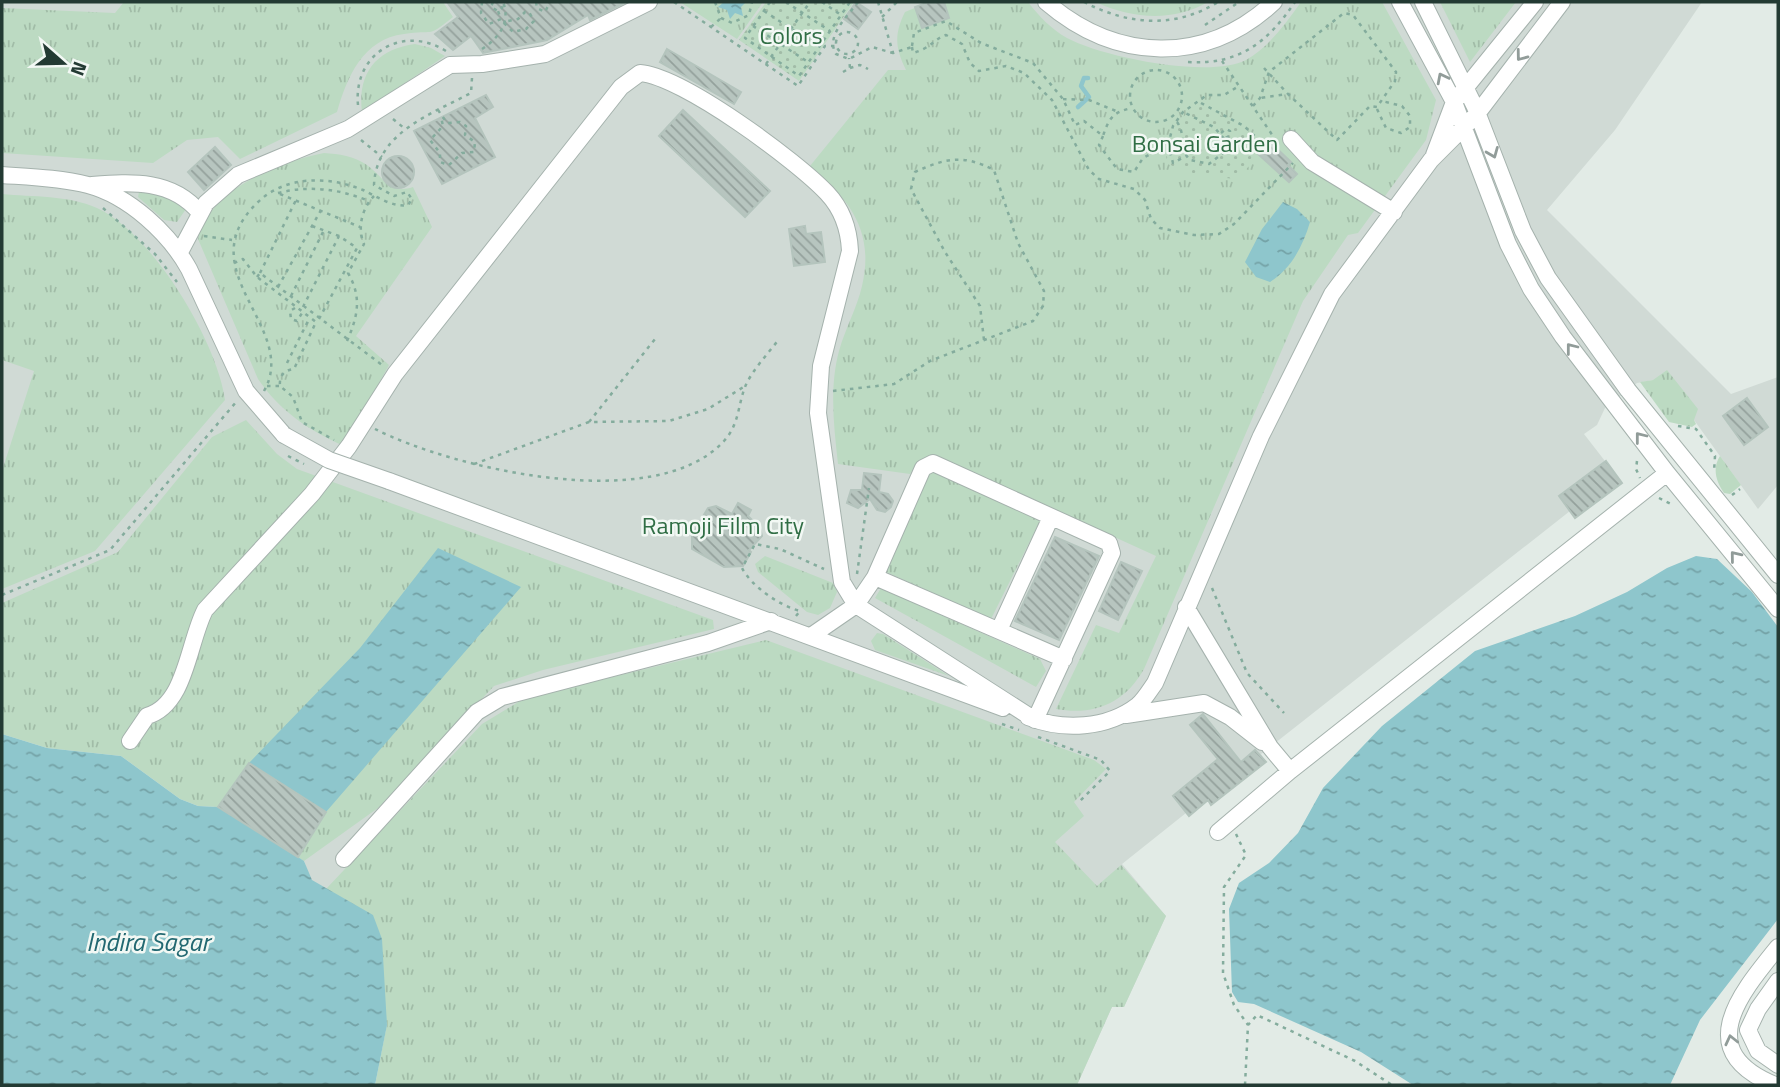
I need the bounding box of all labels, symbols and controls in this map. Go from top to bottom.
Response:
park label: Colors [759,17,823,53]
north arrow [28,28,98,98]
one-way arrow [1517,49,1530,61]
text: N [64,58,95,80]
one-way arrow [1436,73,1450,85]
park label: Bonsai Garden [1132,125,1278,161]
one-way arrow [1484,146,1498,158]
one-way arrow [1567,343,1580,355]
one-way arrow [1635,433,1648,445]
park label: Ramoji Film City [642,507,805,543]
one-way arrow [1731,552,1744,564]
water label: Indira Sagar [86,922,212,961]
one-way arrow [1725,1034,1739,1046]

